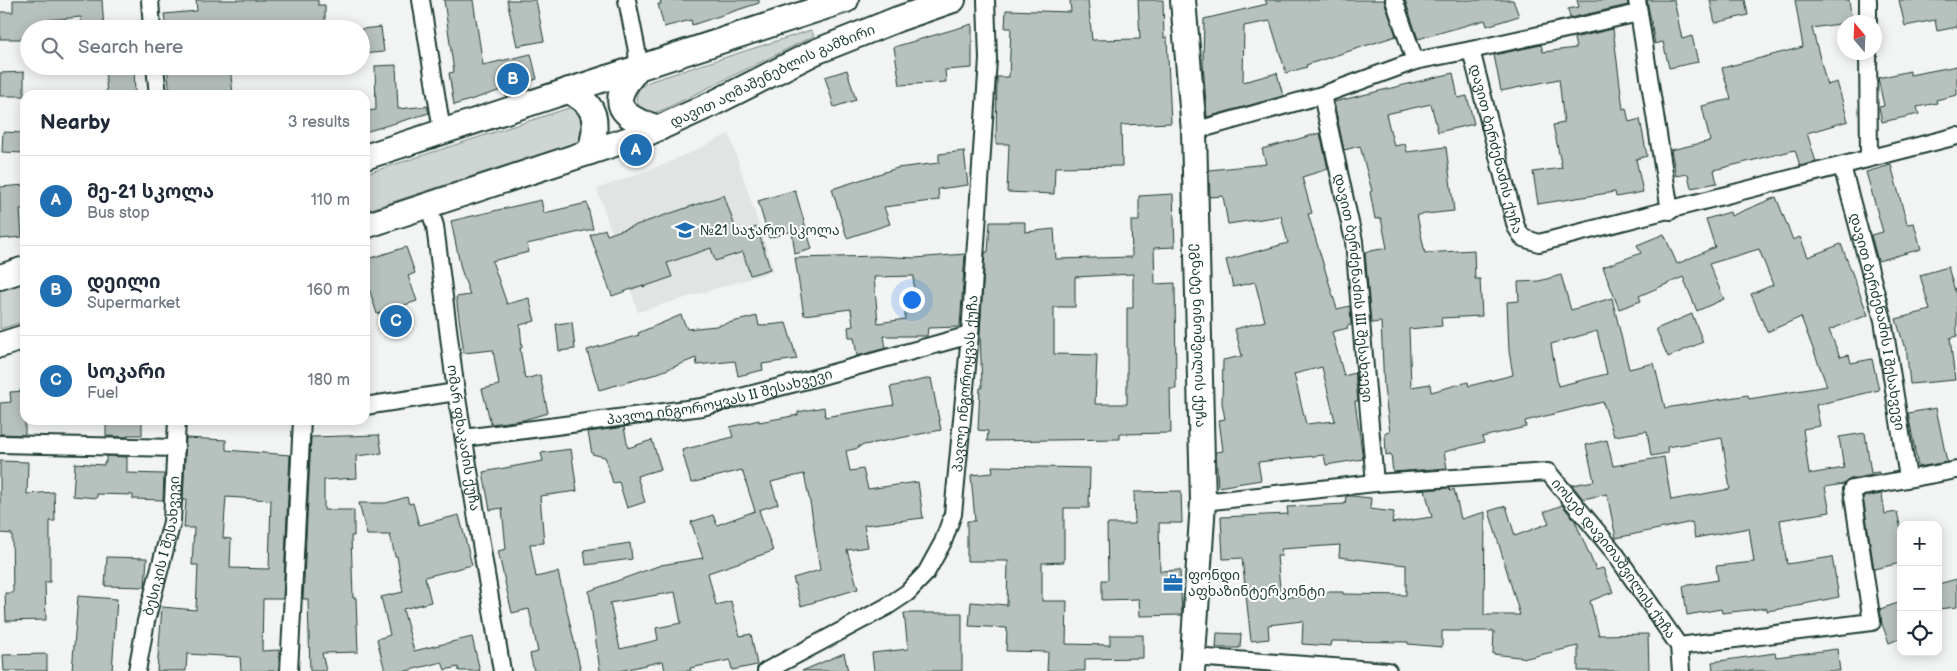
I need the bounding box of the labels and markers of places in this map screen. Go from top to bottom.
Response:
pin: B [497,60,529,98]
pin: A [620,131,652,169]
school or university icon: №21 საჯარო სკოლა [674,219,696,241]
place label: №21 საჯარო სკოლა [700,222,840,239]
pin: C [380,302,412,340]
place label: ფონდი აფხაზინტერკონტი [1188,567,1325,600]
office icon: ფონდი აფხაზინტერკონტი [1162,572,1184,594]

